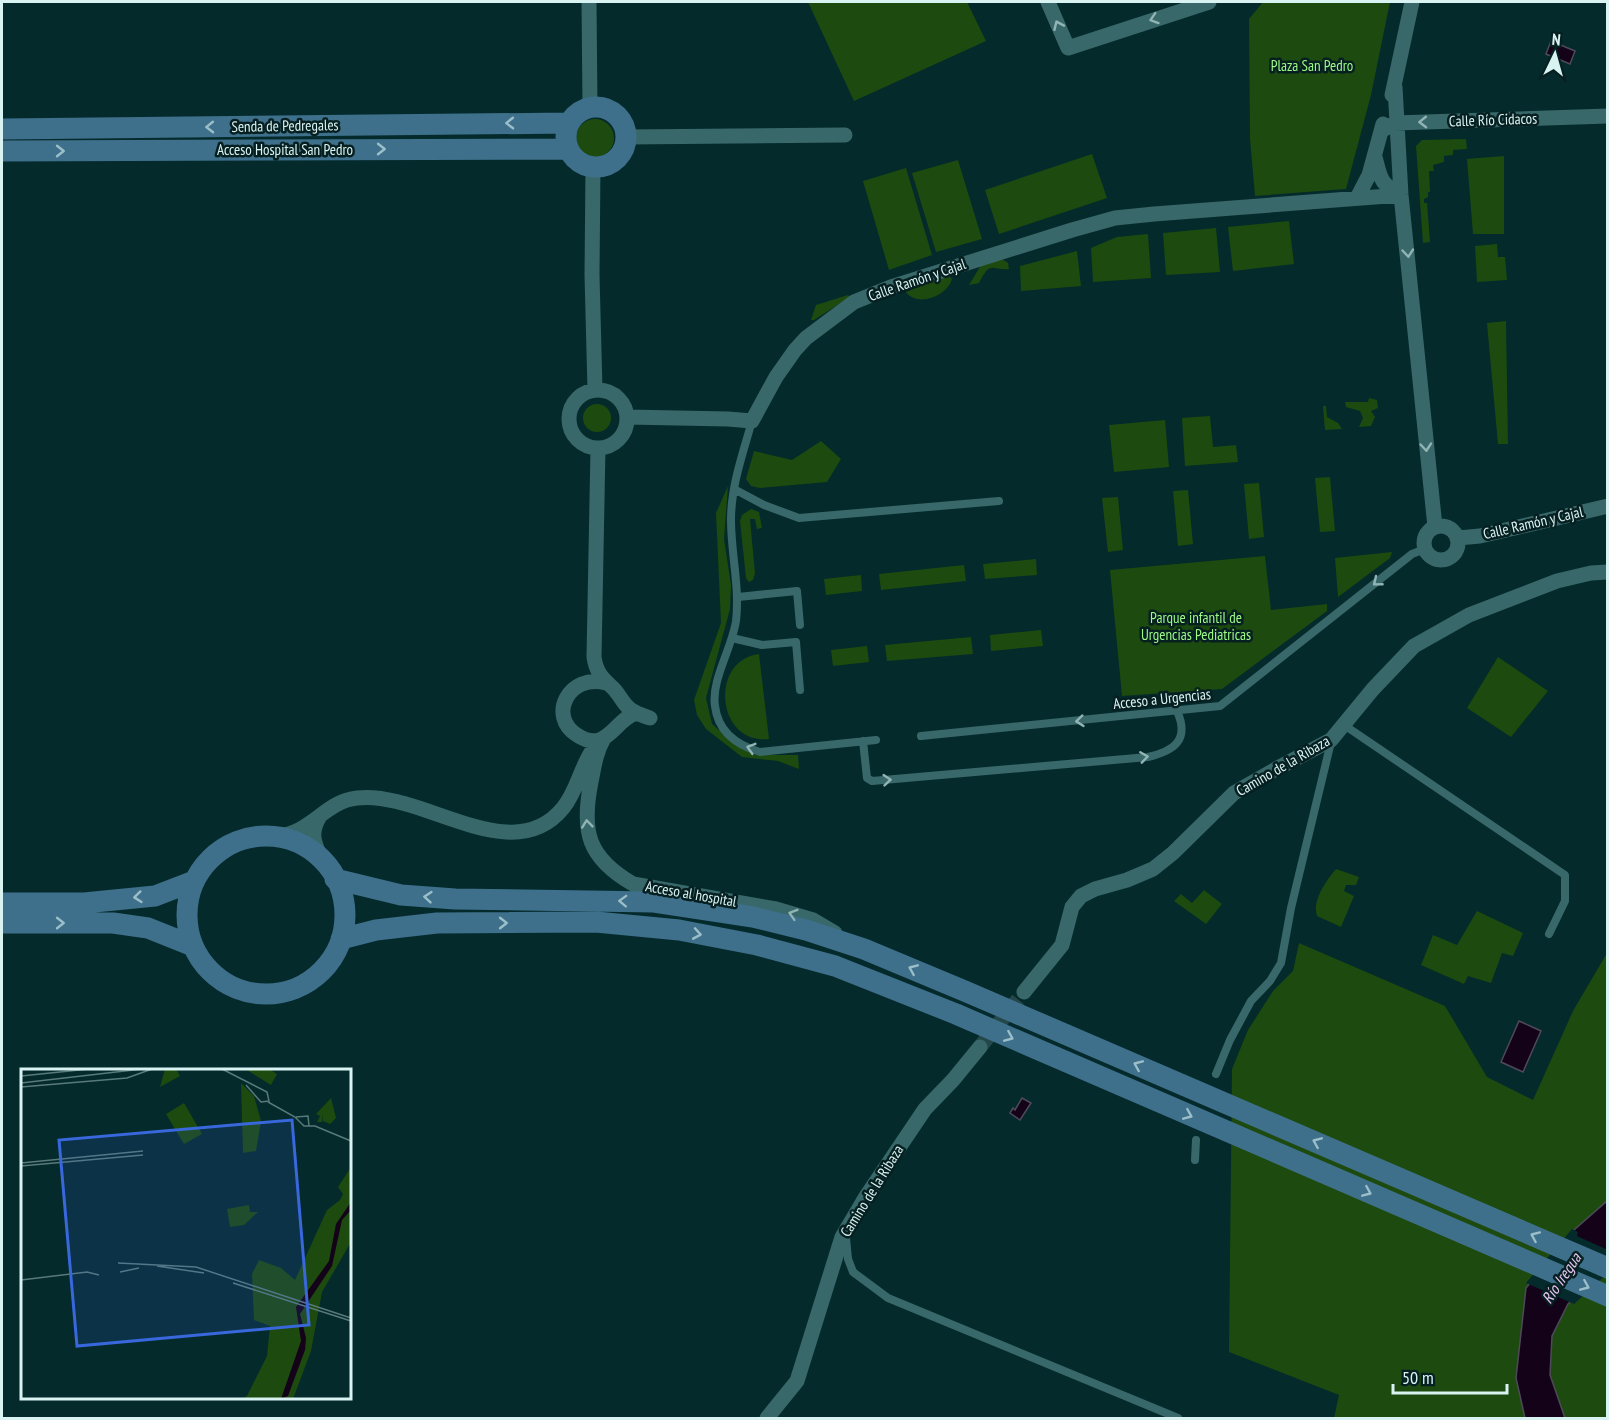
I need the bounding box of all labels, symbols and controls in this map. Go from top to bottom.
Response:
one-way arrow [1149,12,1159,25]
one-way arrow [1053,20,1065,31]
north arrow [1525,24,1585,84]
text: N [1551,29,1561,49]
park label: Plaza San Pedro [1271,56,1353,75]
street label: Calle Río Cidacos [1448,108,1537,131]
street label: Senda de Pedregales [231,115,339,136]
one-way arrow [1419,116,1428,129]
one-way arrow [505,117,514,129]
one-way arrow [205,120,214,133]
street label: Acceso Hospital San Pedro [217,140,353,159]
one-way arrow [376,143,385,155]
one-way arrow [55,145,64,157]
one-way arrow [1401,249,1414,258]
street label: Calle Ramón y Cajal [866,254,969,305]
one-way arrow [1419,443,1432,452]
street label: Calle Ramón y Cajal [1481,502,1585,543]
one-way arrow [1373,574,1384,585]
park label: Parque infantil de Urgencias Pediatricas [1141,608,1251,644]
street label: Acceso a Urgencias [1112,684,1212,713]
one-way arrow [1075,714,1084,727]
street label: Camino de la Ribaza [1233,731,1333,800]
one-way arrow [746,743,757,755]
one-way arrow [1140,751,1149,764]
one-way arrow [883,774,892,787]
one-way arrow [581,819,594,829]
street label: Acceso al hospital [644,876,739,911]
one-way arrow [134,891,143,903]
one-way arrow [424,891,433,904]
one-way arrow [618,895,627,908]
one-way arrow [788,909,799,921]
one-way arrow [55,917,64,929]
one-way arrow [499,917,508,929]
one-way arrow [692,927,702,940]
one-way arrow [908,964,919,976]
one-way arrow [1003,1030,1014,1042]
one-way arrow [1133,1060,1144,1072]
inset map [21,1069,351,1399]
one-way arrow [1182,1107,1193,1119]
one-way arrow [1313,1137,1324,1149]
street label: Camino de la Ribaza [836,1141,907,1240]
one-way arrow [1361,1185,1372,1197]
one-way arrow [1530,1231,1541,1243]
water label: Río Iregua [1537,1248,1586,1307]
one-way arrow [1578,1279,1589,1291]
scale bar [1393,1357,1507,1395]
text: 50 m [1402,1366,1434,1389]

